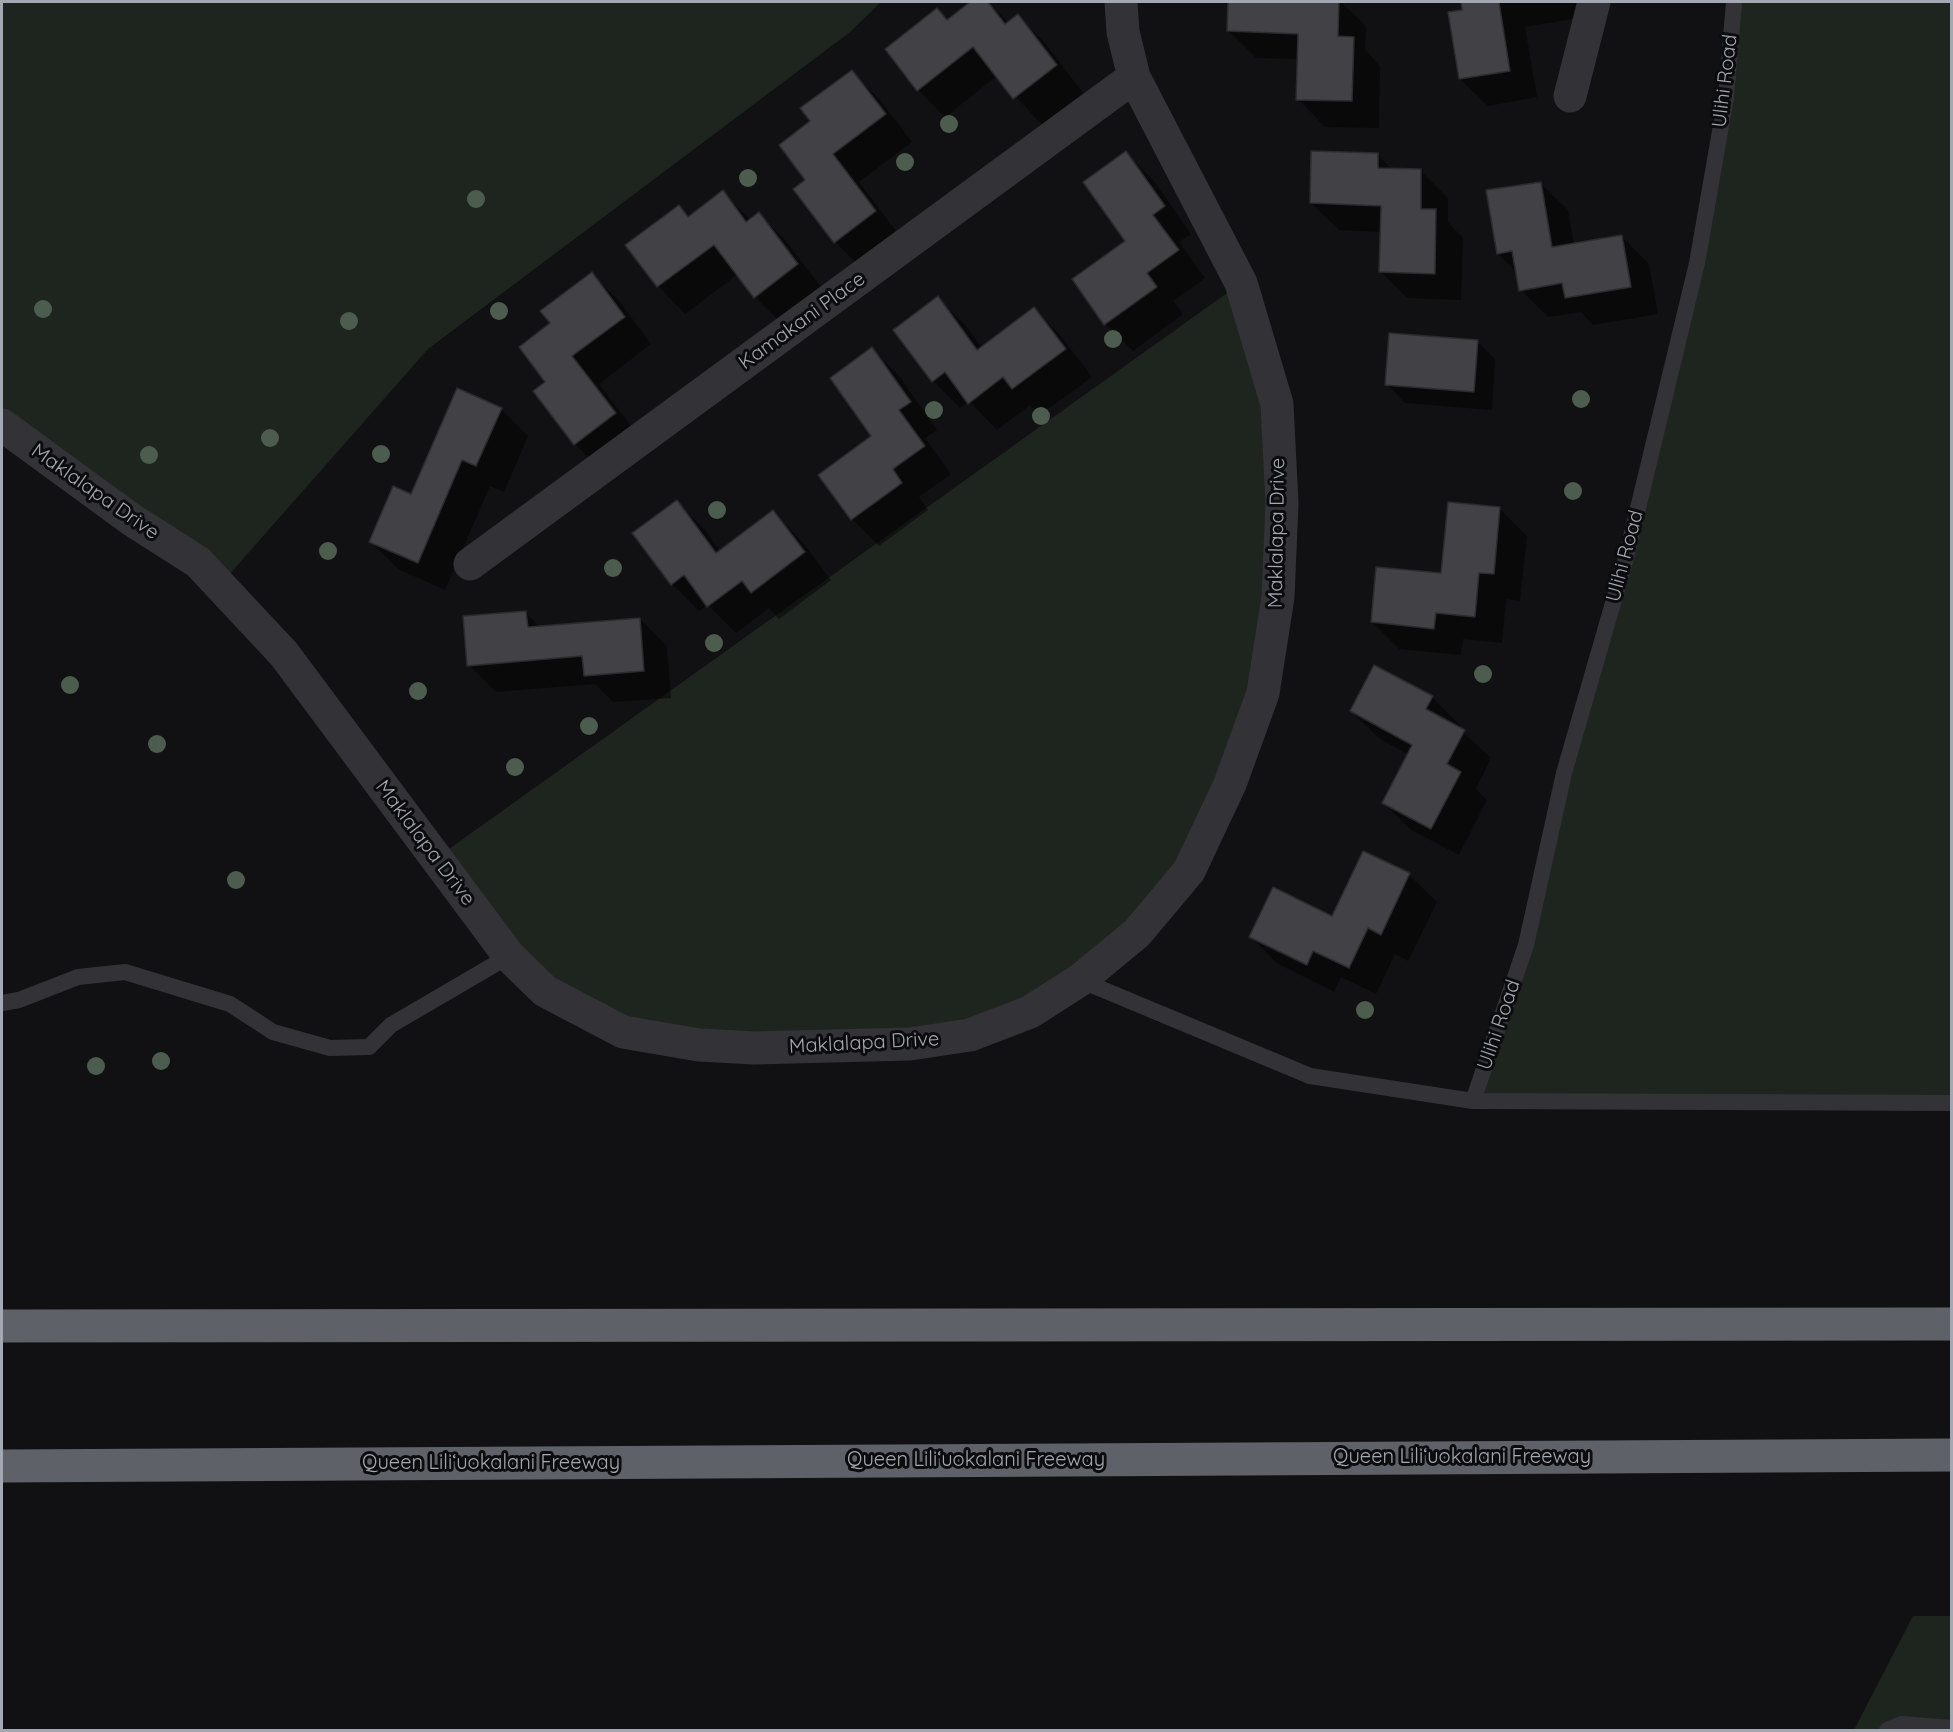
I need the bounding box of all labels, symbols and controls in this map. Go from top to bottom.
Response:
street label: Ulihi Road [1707,33,1743,129]
street label: Kamakani Place [734,267,870,375]
street label: Maklalapa Drive [26,439,164,545]
street label: Maklalapa Drive [1264,458,1290,608]
street label: Ulihi Road [1601,508,1649,604]
street label: Maklalapa Drive [370,776,480,910]
street label: Ulihi Road [1472,977,1526,1073]
street label: Maklalapa Drive [788,1027,940,1059]
street label: Queen Liliʻuokalani Freeway [1333,1445,1591,1469]
street label: Queen Liliʻuokalani Freeway [847,1448,1105,1472]
street label: Queen Liliʻuokalani Freeway [362,1451,620,1475]

